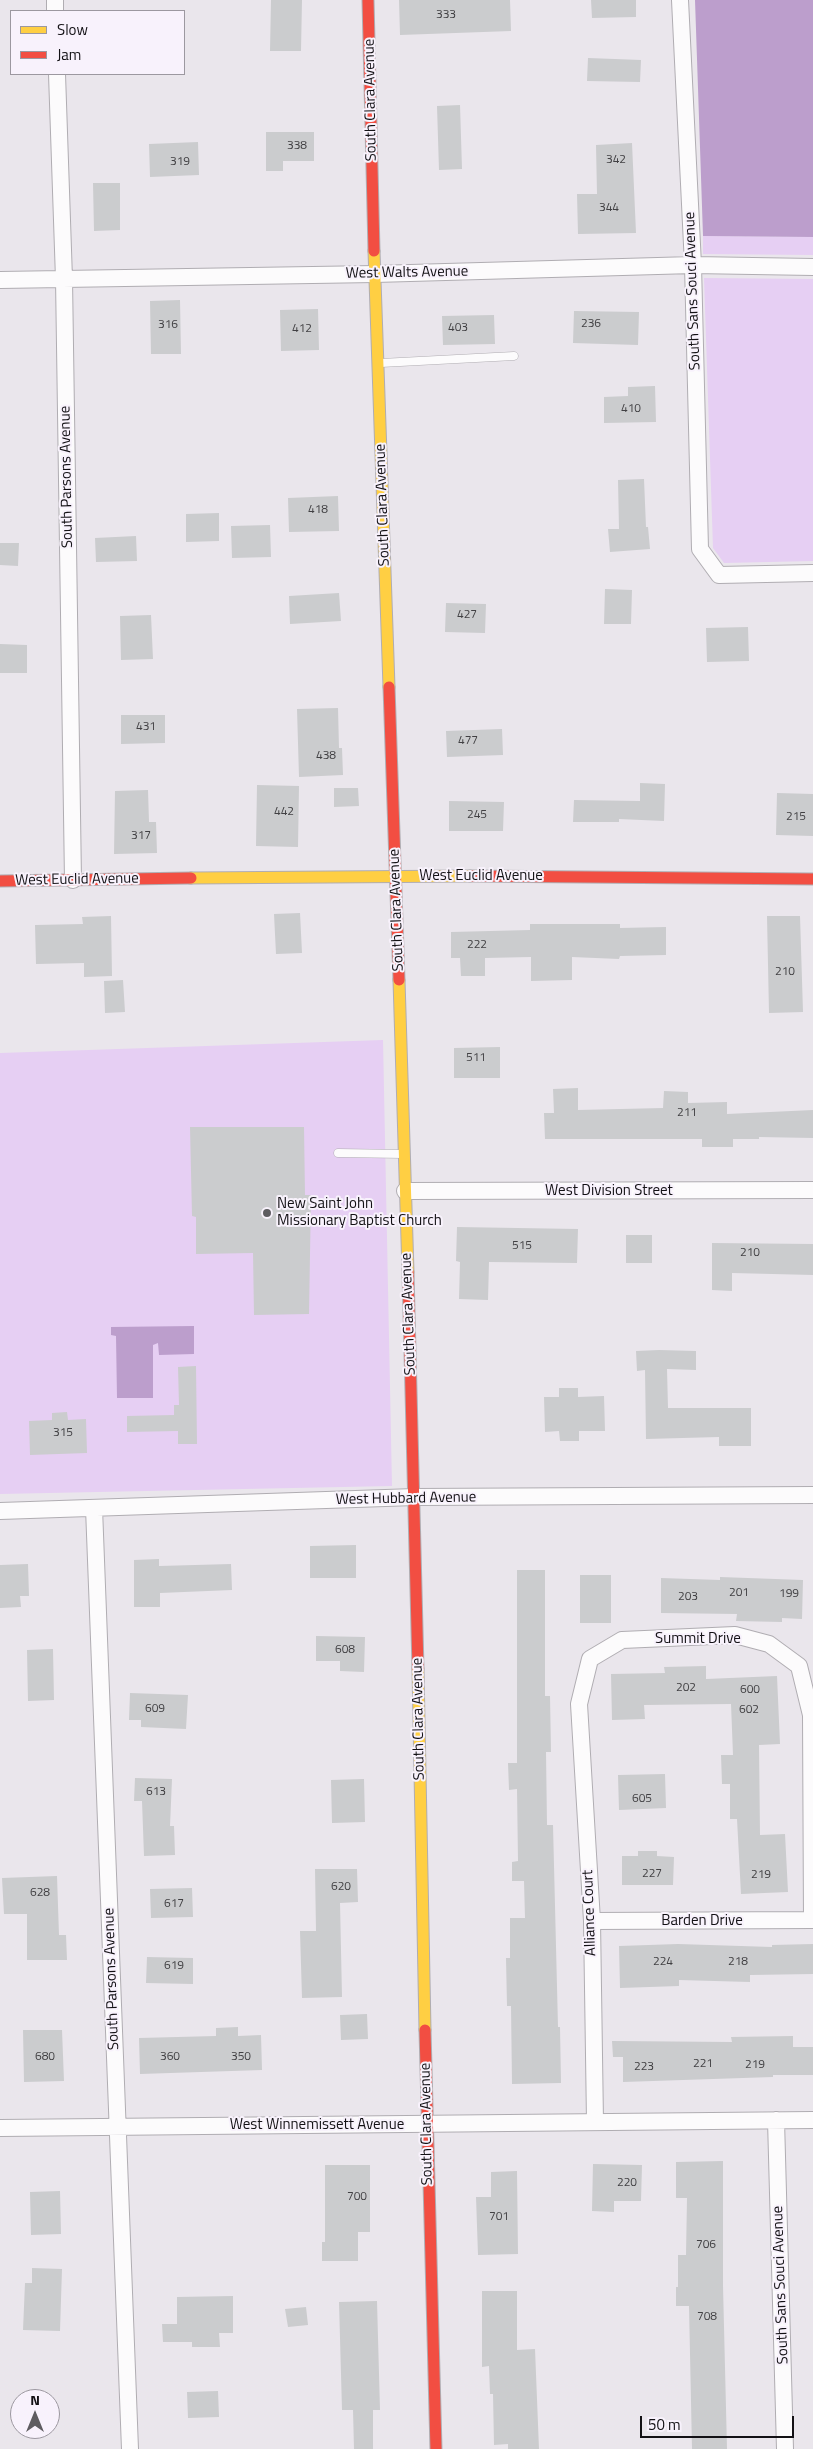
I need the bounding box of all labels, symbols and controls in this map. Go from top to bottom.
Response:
house number: 333 [436,8,456,22]
legend [10,10,185,75]
text: Slow [57,18,88,41]
street label: South Clara Avenue [361,39,381,161]
text: Jam [57,43,81,66]
house number: 338 [287,139,307,153]
house number: 342 [606,153,626,167]
house number: 319 [170,155,190,169]
house number: 344 [599,201,619,215]
street label: South Sans Souci Avenue [681,211,705,371]
street label: West Walts Avenue [346,263,468,283]
house number: 236 [581,317,601,331]
house number: 316 [158,318,178,332]
house number: 403 [448,321,468,335]
house number: 412 [292,322,312,336]
house number: 410 [621,402,641,416]
street label: South Parsons Avenue [57,406,77,548]
street label: South Clara Avenue [372,443,394,567]
house number: 418 [308,503,328,517]
house number: 427 [457,608,477,622]
house number: 431 [136,720,156,734]
house number: 477 [458,734,478,748]
house number: 438 [316,749,336,763]
house number: 442 [274,805,294,819]
house number: 245 [467,808,487,822]
house number: 215 [786,810,806,824]
house number: 317 [131,829,151,843]
street label: South Clara Avenue [386,848,408,972]
street label: West Euclid Avenue [419,867,543,885]
street label: West Euclid Avenue [15,870,139,890]
house number: 222 [467,938,487,952]
house number: 210 [775,965,795,979]
house number: 511 [466,1051,486,1065]
house number: 211 [677,1106,697,1120]
street label: West Division Street [545,1182,673,1200]
place label: New Saint John Missionary Baptist Church [277,1195,442,1230]
marker: New Saint John Missionary Baptist Church [261,1207,273,1219]
house number: 515 [512,1239,532,1253]
house number: 210 [740,1246,760,1260]
street label: South Clara Avenue [398,1252,420,1376]
house number: 315 [53,1426,73,1440]
street label: West Hubbard Avenue [336,1489,476,1509]
house number: 201 [729,1586,749,1600]
house number: 199 [779,1587,799,1601]
house number: 203 [678,1590,698,1604]
street label: Summit Drive [655,1630,741,1648]
house number: 608 [335,1643,355,1657]
street label: South Clara Avenue [409,1658,429,1780]
house number: 202 [676,1681,696,1695]
house number: 600 [740,1683,760,1697]
house number: 609 [145,1702,165,1716]
house number: 602 [739,1703,759,1717]
house number: 613 [146,1785,166,1799]
house number: 605 [632,1792,652,1806]
house number: 227 [642,1867,662,1881]
house number: 219 [751,1868,771,1882]
street label: Alliance Court [579,1870,601,1956]
house number: 620 [331,1880,351,1894]
house number: 628 [30,1886,50,1900]
house number: 617 [164,1897,184,1911]
street label: South Parsons Avenue [101,1908,123,2050]
street label: Barden Drive [661,1912,743,1930]
house number: 224 [653,1955,673,1969]
house number: 218 [728,1955,748,1969]
house number: 619 [164,1959,184,1973]
house number: 680 [35,2050,55,2064]
house number: 360 [160,2050,180,2064]
house number: 350 [231,2050,251,2064]
house number: 221 [693,2057,713,2071]
house number: 219 [745,2058,765,2072]
house number: 223 [634,2060,654,2074]
street label: South Clara Avenue [417,2063,437,2185]
street label: West Winnemissett Avenue [230,2116,404,2134]
house number: 220 [617,2176,637,2190]
house number: 700 [347,2190,367,2204]
street label: South Sans Souci Avenue [769,2205,793,2365]
house number: 701 [489,2210,509,2224]
house number: 706 [696,2238,716,2252]
house number: 708 [697,2310,717,2324]
north arrow [10,2389,60,2439]
text: N [30,2389,40,2410]
scale bar [643,2406,797,2438]
text: 50 m [648,2413,681,2436]

